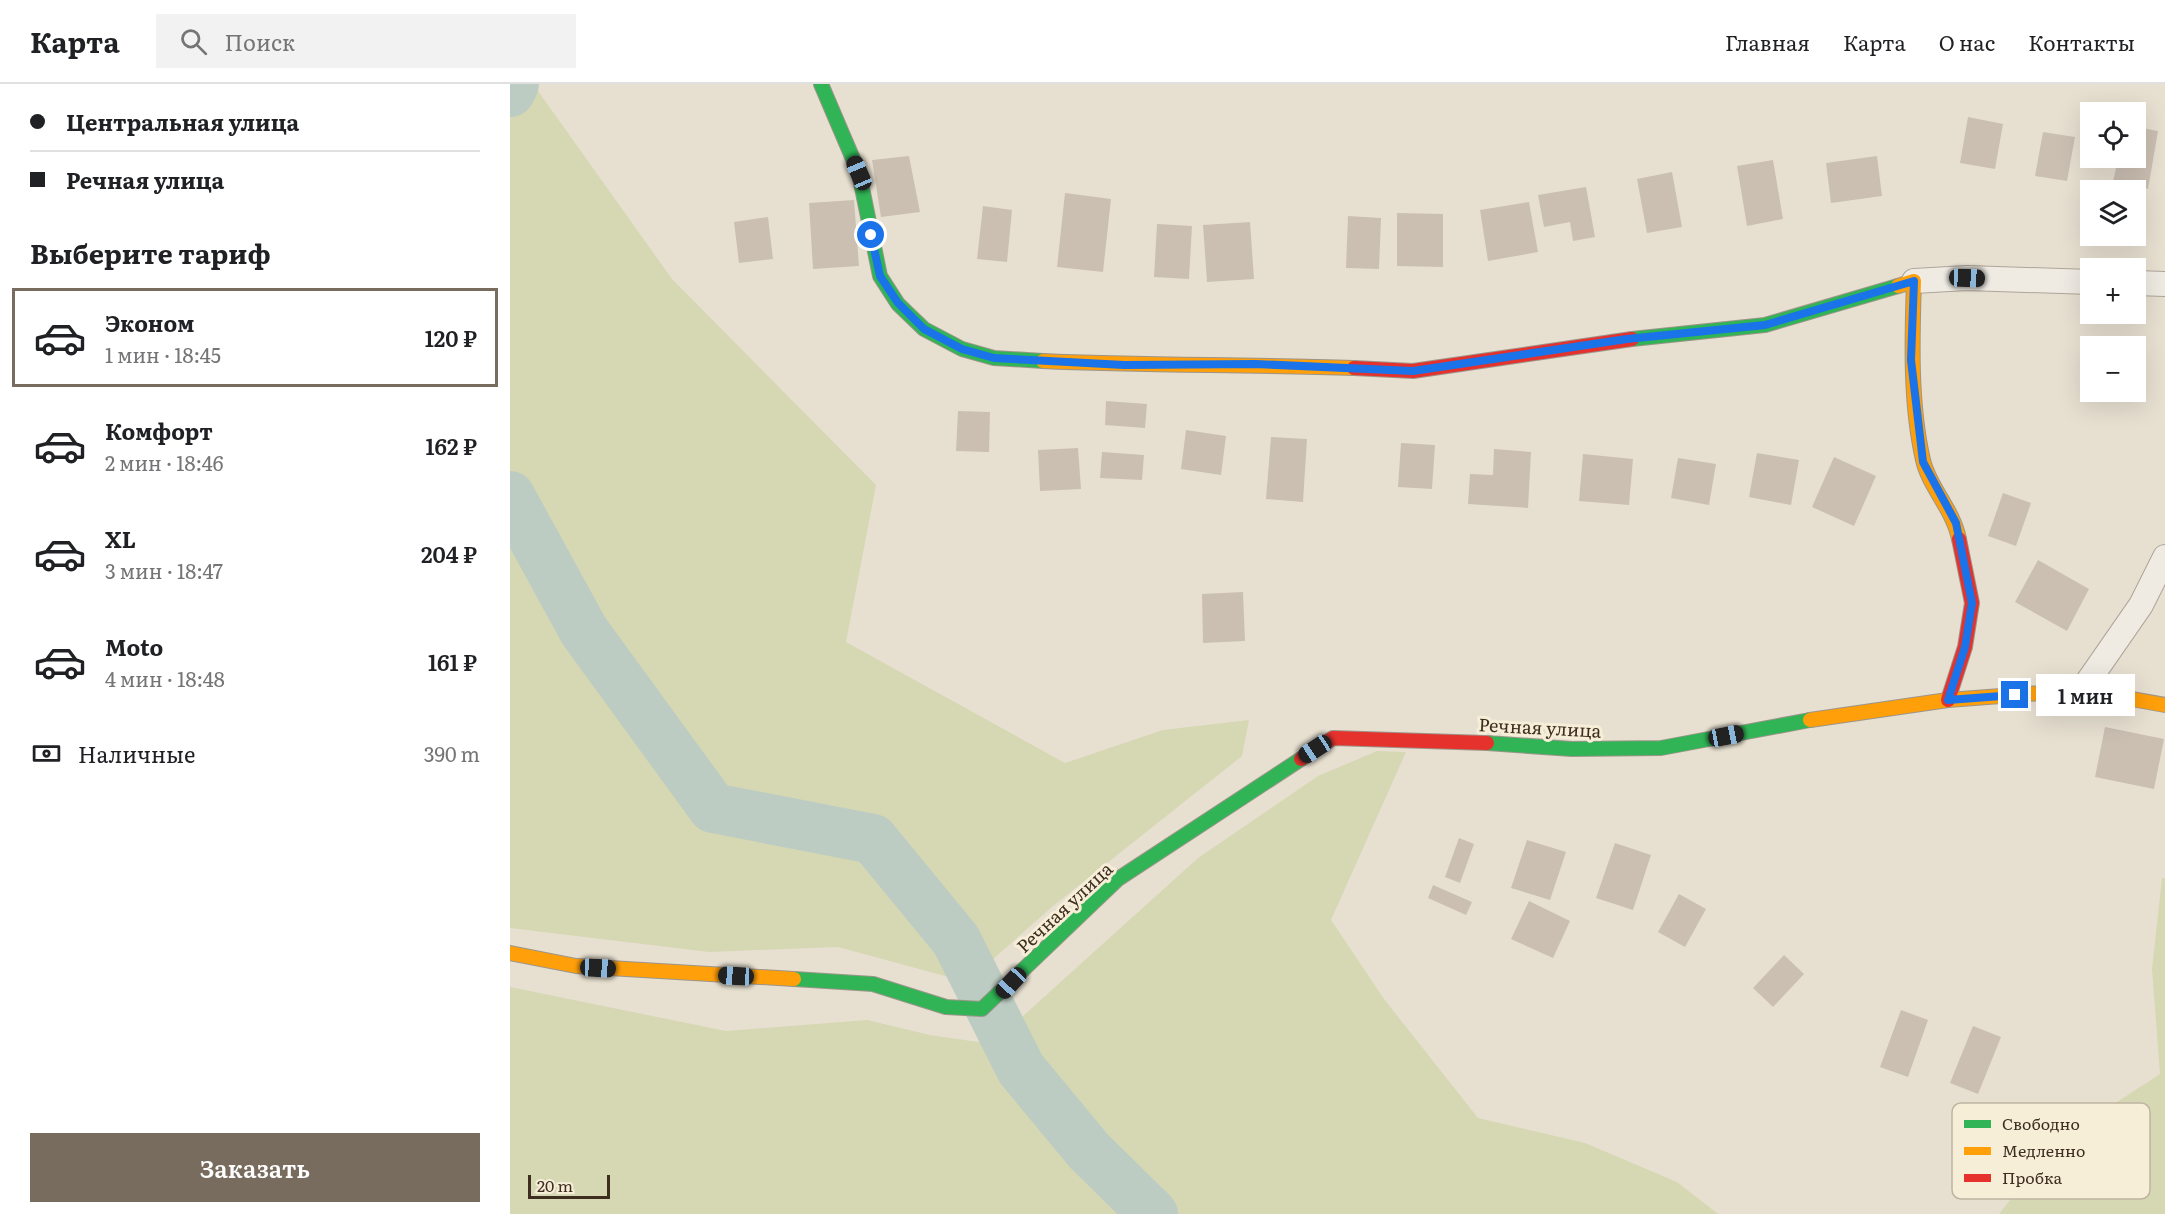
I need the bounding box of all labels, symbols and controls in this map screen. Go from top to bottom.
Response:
search box [156,14,576,68]
text: Карта [30,20,120,62]
icon: search [177,25,210,58]
text: Поиск [225,25,295,58]
text: Главная [1725,26,1810,57]
text: Карта [1843,26,1906,57]
text: О нас [1939,26,1995,57]
text: Контакты [2028,26,2135,57]
map controls [2080,102,2146,402]
button: locate [2080,102,2146,168]
text: Центральная улица [66,105,299,138]
car [844,153,874,193]
text: Речная улица [66,163,224,196]
button: layers [2080,180,2146,246]
route start [857,221,884,248]
text: Выберите тариф [30,232,271,272]
button: + [2080,258,2146,324]
car [1949,268,1985,288]
text: Эконом [105,306,194,339]
icon: car [33,311,87,365]
text: 120 ₽ [425,321,477,354]
button: − [2080,336,2146,402]
text: 1 мин · 18:45 [105,339,221,369]
text: Комфорт [105,414,213,447]
icon: car [33,419,87,473]
text: 162 ₽ [426,429,477,462]
text: 2 мин · 18:46 [105,447,224,477]
text: XL [105,522,136,555]
icon: car [33,527,87,581]
text: 204 ₽ [421,537,477,570]
text: 3 мин · 18:47 [105,555,223,585]
text: Moto [105,630,163,663]
icon: car [33,635,87,689]
text: 161 ₽ [428,645,477,678]
text: 4 мин · 18:48 [105,663,225,693]
callout: 1 мин [2036,674,2135,716]
text: 1 мин [2058,680,2113,710]
route end [2001,681,2028,708]
street label: Речная улица [1478,710,1602,744]
car [1707,724,1745,748]
car [1295,732,1335,766]
icon: cash [30,737,63,770]
text: Наличные [78,737,196,770]
text: 390 m [424,738,480,768]
street label: Речная улица [1010,855,1118,959]
car [580,958,616,978]
car [992,964,1030,1002]
car [718,966,754,986]
legend [1952,1103,2150,1199]
text: Свободно [2002,1111,2080,1135]
button: Заказать [30,1133,480,1202]
text: Медленно [2002,1138,2085,1162]
text: Пробка [2002,1165,2063,1189]
scale bar [528,1172,610,1200]
text: 20 m [537,1173,573,1197]

